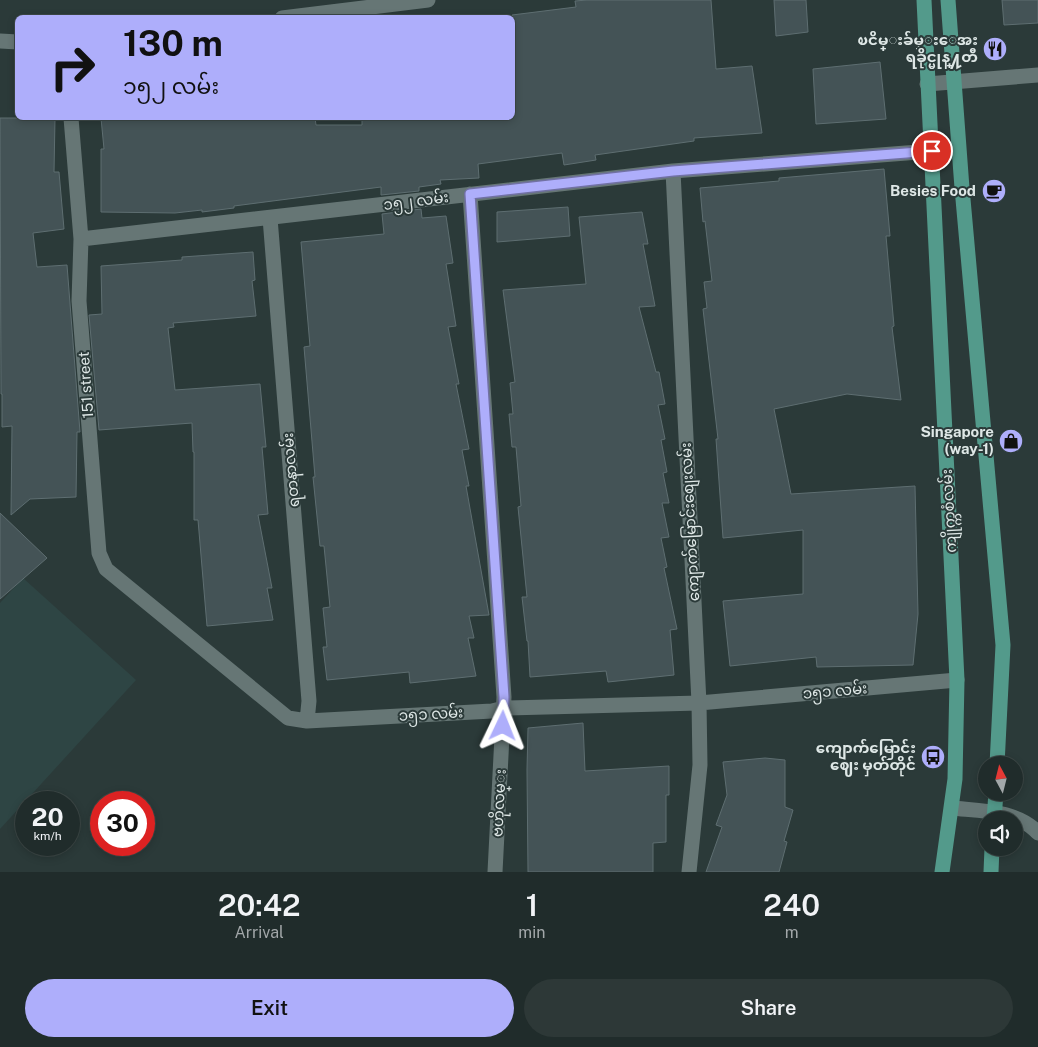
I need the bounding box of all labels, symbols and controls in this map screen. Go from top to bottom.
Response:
text: 130 m [123,23,223,64]
place label: ၿငိမ္းခ်မ္းေအး ရခိုင္မုန္႔တီ [858,30,978,70]
icon: right [40,35,105,100]
restaurant icon: ၿငိမ္းခ်မ္းေအး ရခိုင္မုန္႔တီ [982,36,1008,62]
text: ၁၅၂ လမ်း [123,73,219,99]
pin [911,130,953,172]
icon: arrive [918,137,946,165]
cafe icon: Besies Food [981,178,1007,204]
place label: Besies Food [890,182,976,199]
street label: ၁၅၂ လမ်း [382,187,450,217]
street label: 151 street [75,351,96,419]
place label: Singapore (way-1) [920,423,994,457]
shop icon: Singapore (way-1) [998,428,1024,454]
street label: ရတနာလမ်း [278,432,306,508]
street label: ကျောက်မြောင်းစျေးလမ်း [676,442,706,602]
street label: ကျိုက္ကစံလမ်း [937,469,963,553]
street label: ၁၅၁ လမ်း [802,678,868,706]
position arrow [476,699,528,751]
street label: ၁၅၁ လမ်း [398,702,464,728]
place label: ကျောက်မြောင်း ဈေး မှတ်တိုင် [816,738,916,777]
bus stop icon: ကျောက်မြောင်း ဈေး မှတ်တိုင် [920,744,946,770]
north arrow [978,756,1022,801]
map controls [978,756,1023,856]
street label: ဗဟိုလမ္း [487,768,513,838]
speed limit sign: 30 [90,791,155,856]
text: 20 [32,802,64,832]
button: sound [978,811,1023,856]
text: km/h [33,829,62,843]
text: 20:42 [218,887,300,923]
text: 1 [526,887,538,923]
text: 240 [763,887,820,923]
text: Arrival [234,923,284,942]
text: min [518,923,545,942]
text: m [785,923,799,942]
button: Exit [25,979,514,1037]
button: Share [524,979,1013,1037]

